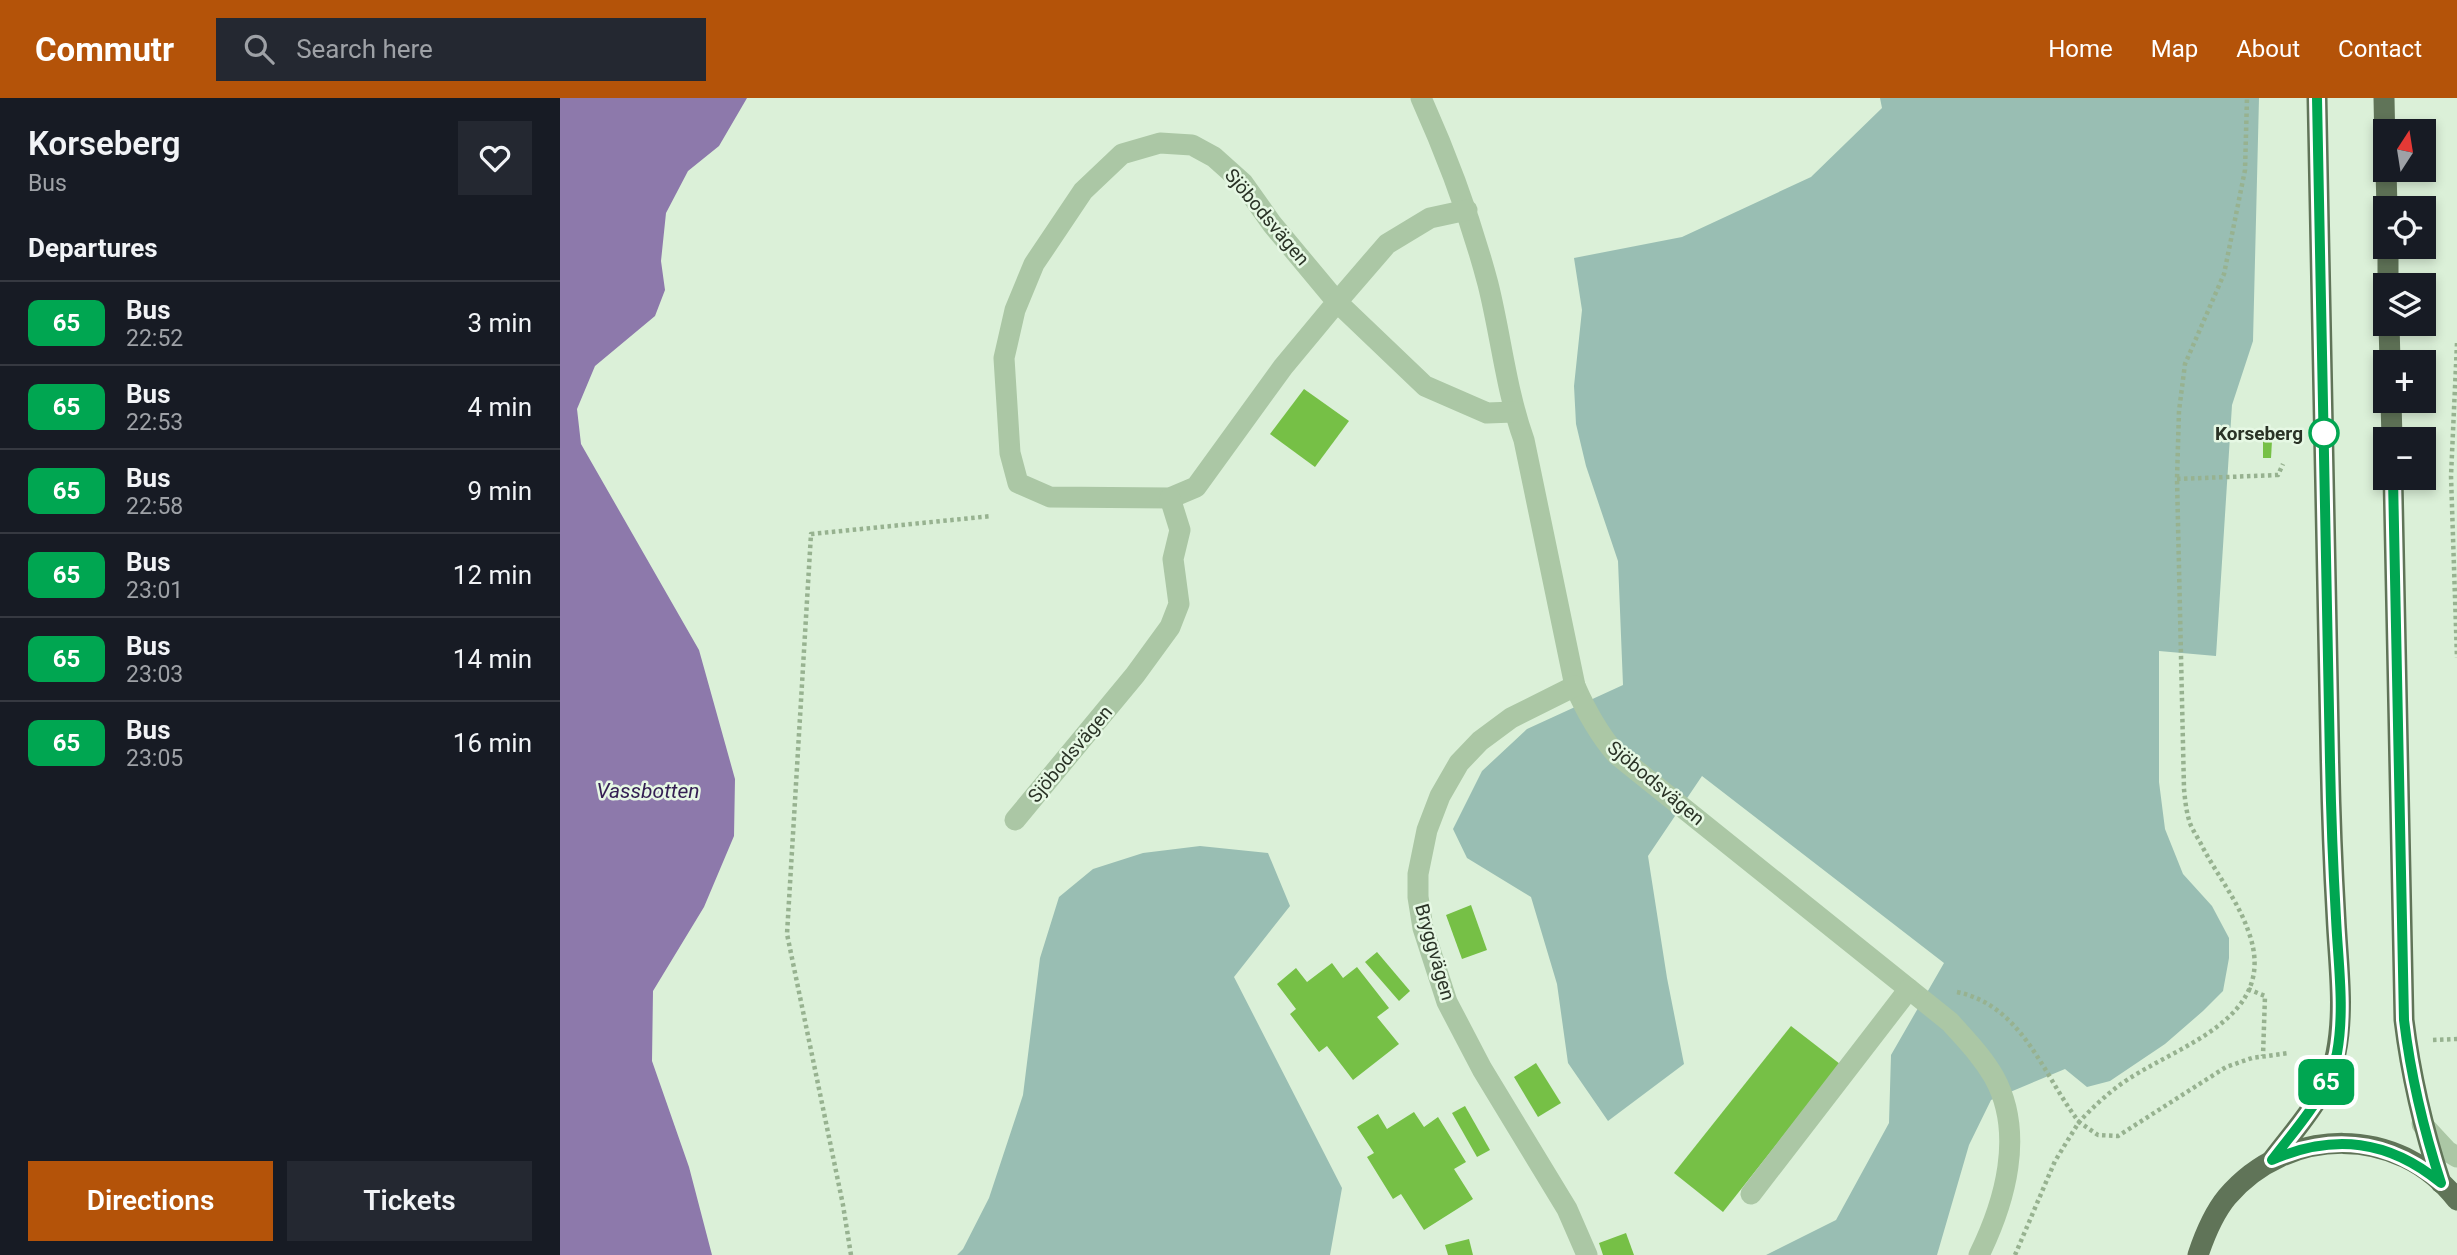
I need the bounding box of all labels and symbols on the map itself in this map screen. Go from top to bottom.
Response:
north arrow [2373,119,2436,182]
street label: Sjöbodsvägen [1220,164,1314,270]
marker: Korseberg [2309,418,2339,448]
place label: Korseberg [2215,422,2303,445]
street label: Sjöbodsvägen [1023,701,1117,807]
street label: Sjöbodsvägen [1603,736,1709,830]
water label: Vassbotten [596,779,700,803]
street label: Bryggvägen [1410,901,1460,1003]
line badge: 65 [2294,1059,2358,1105]

